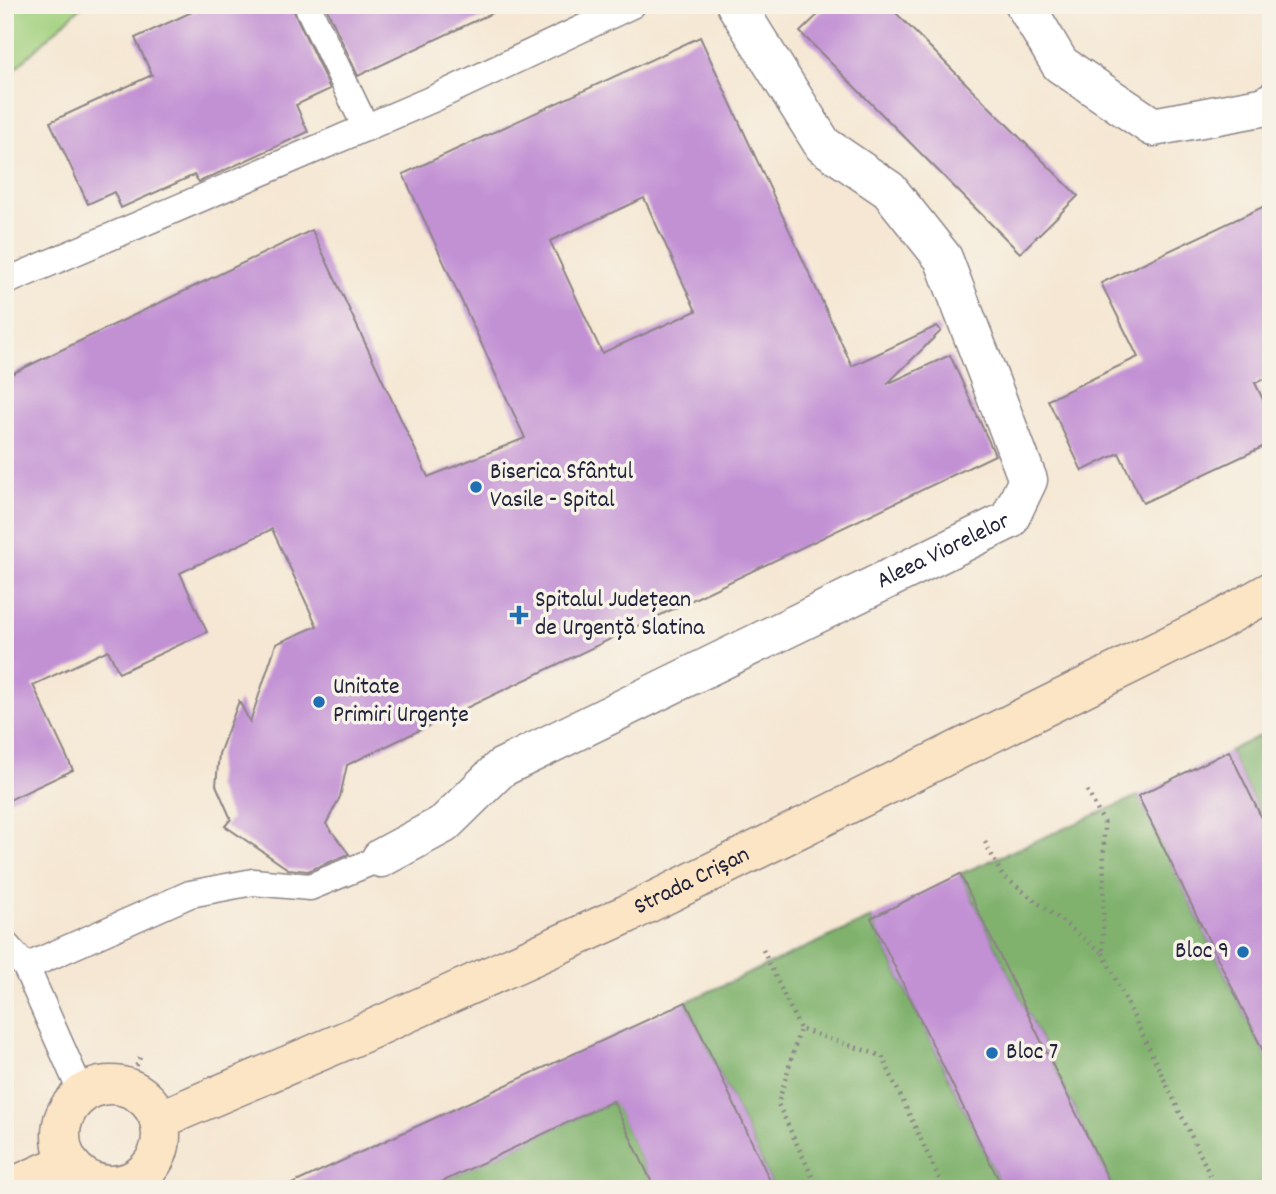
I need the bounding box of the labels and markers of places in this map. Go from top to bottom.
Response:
place label: Biserica Sfântul Vasile - Spital [490,456,633,518]
marker: Biserica Sfântul Vasile - Spital [468,479,484,495]
place label: Spitalul Județean de Urgență Slatina [535,584,705,646]
marker: Spitalul Județean de Urgență Slatina [509,605,529,625]
place label: Unitate Primiri Urgențe [333,671,469,733]
marker: Unitate Primiri Urgențe [311,694,327,710]
place label: Bloc 9 [1175,935,1229,969]
marker: Bloc 9 [1235,944,1251,960]
place label: Bloc 7 [1006,1036,1058,1070]
marker: Bloc 7 [984,1045,1000,1061]

